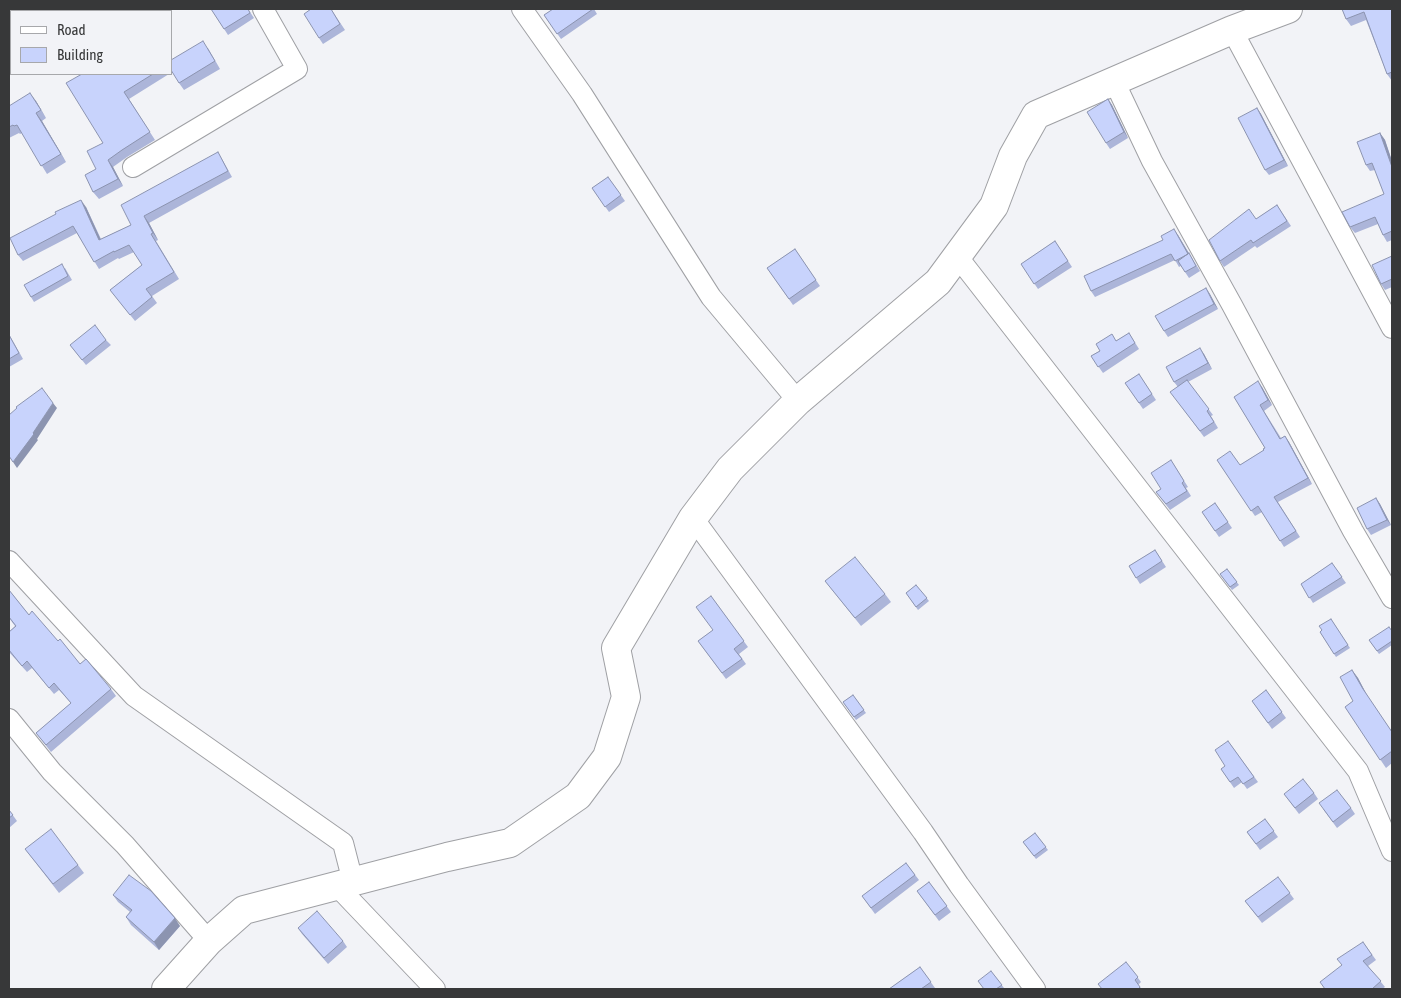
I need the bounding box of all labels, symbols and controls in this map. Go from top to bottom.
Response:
legend [10,10,172,75]
text: Road [57,21,86,38]
text: Building [57,46,103,63]

